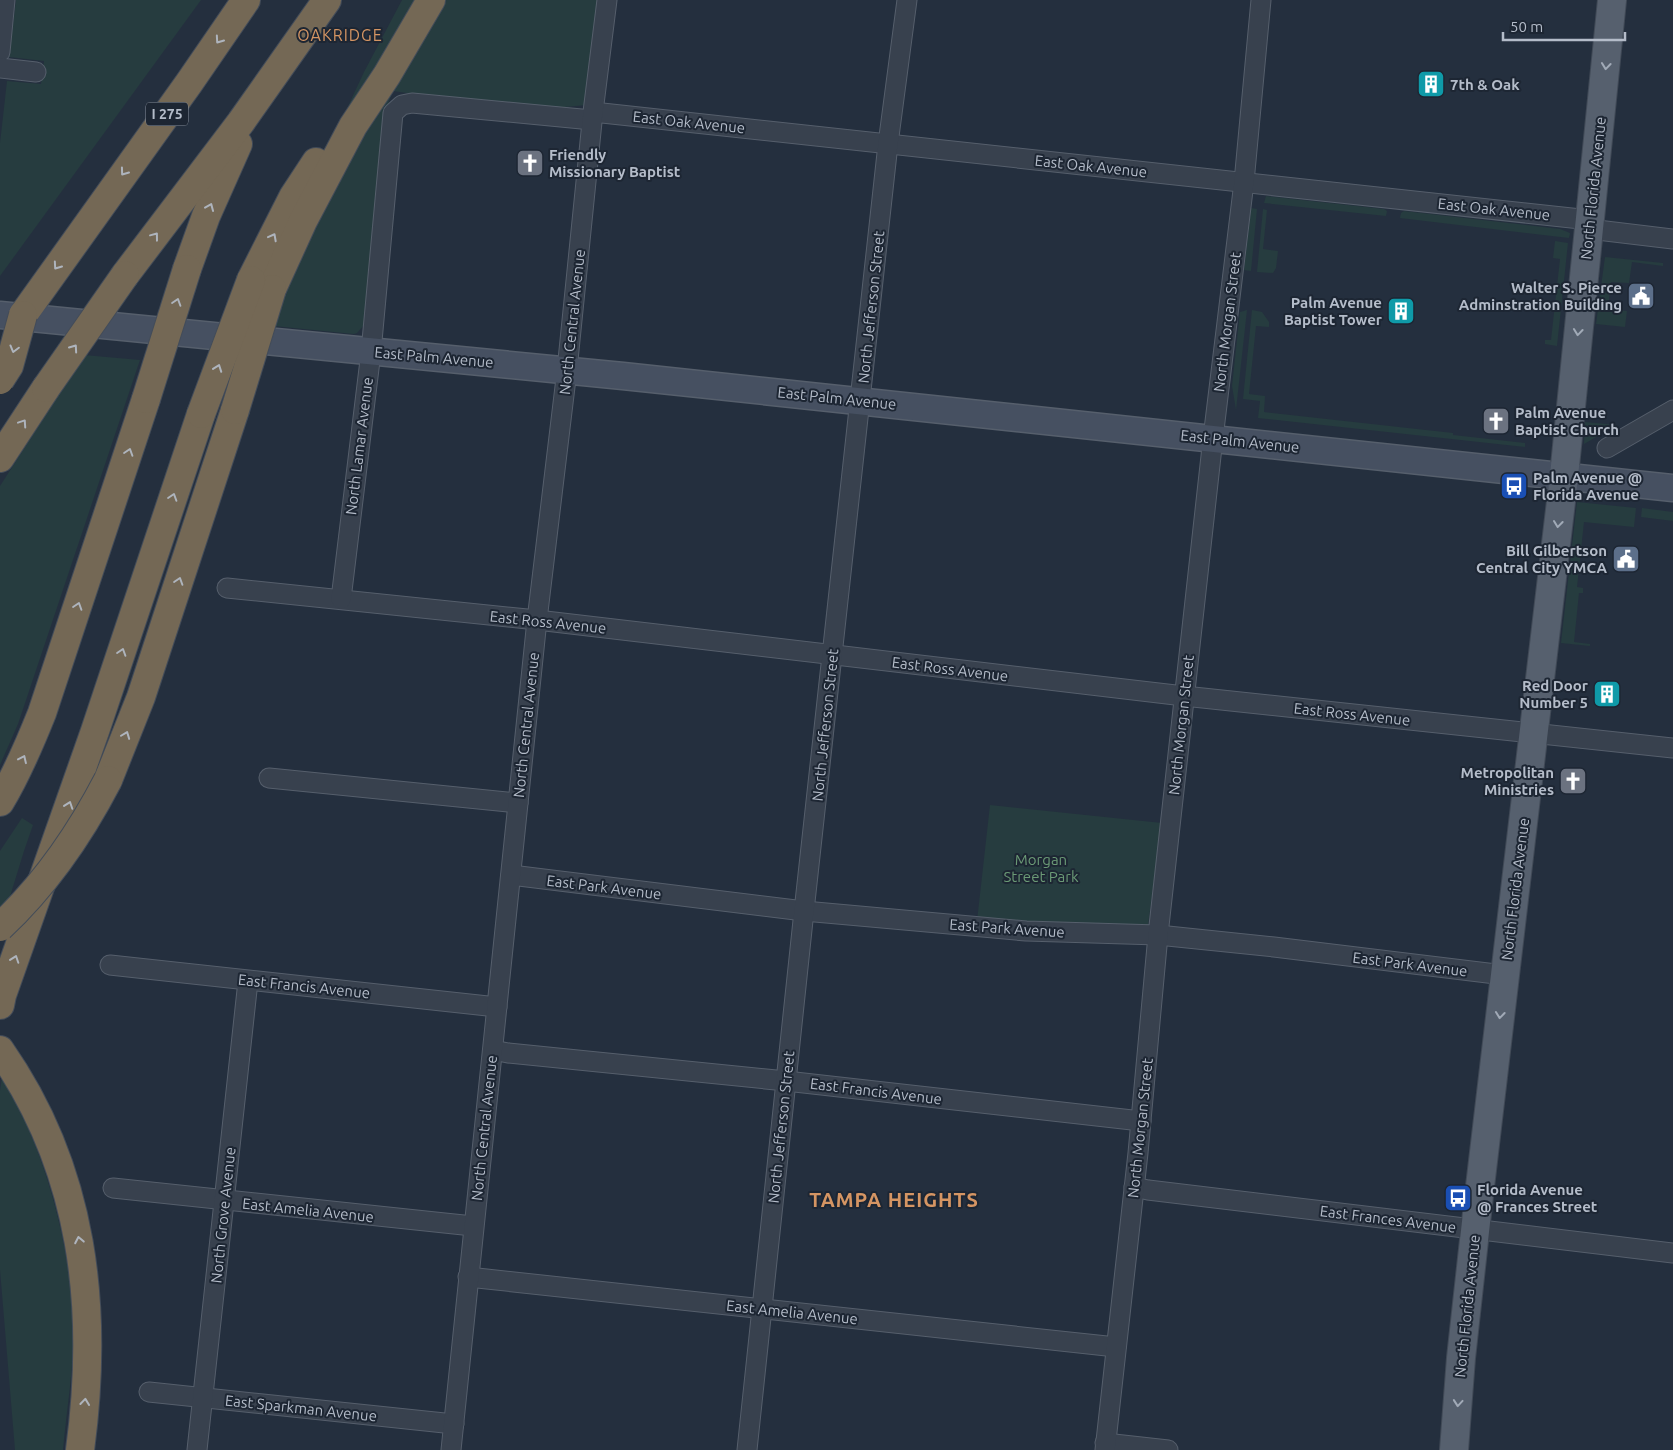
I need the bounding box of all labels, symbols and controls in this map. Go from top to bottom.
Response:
scale bar [1503,10,1626,42]
text: 50 m [1510,18,1543,35]
district label: OAKRIDGE [297,26,383,44]
one-way arrow [216,34,225,44]
one-way arrow [1600,62,1611,70]
building icon: 7th & Oak [1416,69,1446,99]
place label: 7th & Oak [1450,76,1520,93]
road number: I 275 [146,102,188,126]
street label: East Oak Avenue [632,108,746,136]
street label: North Florida Avenue [1577,116,1609,260]
place label: Friendly Missionary Baptist [549,146,681,180]
church icon: Friendly Missionary Baptist [515,148,545,178]
street label: East Oak Avenue [1034,152,1148,180]
one-way arrow [121,166,130,176]
street label: East Oak Avenue [1437,195,1551,223]
one-way arrow [204,203,215,212]
street label: North Jefferson Street [855,230,887,384]
one-way arrow [149,232,158,242]
one-way arrow [267,233,277,242]
street label: North Central Avenue [556,248,588,396]
street label: North Morgan Street [1210,251,1244,393]
one-way arrow [54,260,63,270]
place label: Walter S. Pierce Adminstration Building [1459,279,1622,313]
public building icon: Walter S. Pierce Adminstration Building [1626,281,1656,311]
place label: Palm Avenue Baptist Tower [1284,294,1383,328]
building icon: Palm Avenue Baptist Tower [1386,296,1416,326]
one-way arrow [171,299,181,307]
one-way arrow [1573,328,1584,336]
street label: East Palm Avenue [374,343,494,371]
one-way arrow [9,344,20,353]
one-way arrow [68,344,77,354]
one-way arrow [212,364,222,373]
street label: North Lamar Avenue [342,376,376,516]
street label: East Palm Avenue [777,383,897,413]
place label: Palm Avenue Baptist Church [1515,404,1619,438]
church icon: Palm Avenue Baptist Church [1481,406,1511,436]
one-way arrow [17,419,26,429]
street label: East Palm Avenue [1180,426,1300,456]
one-way arrow [123,448,133,457]
place label: Palm Avenue @ Florida Avenue [1533,469,1642,503]
bus stop icon: Palm Avenue @ Florida Avenue [1499,471,1529,501]
one-way arrow [167,494,177,502]
one-way arrow [1553,520,1564,528]
place label: Bill Gilbertson Central City YMCA [1476,542,1607,576]
public building icon: Bill Gilbertson Central City YMCA [1611,544,1641,574]
one-way arrow [173,577,183,586]
one-way arrow [72,603,82,611]
street label: East Ross Avenue [489,607,607,637]
one-way arrow [116,648,126,656]
street label: North Jefferson Street [809,648,841,802]
street label: North Central Avenue [510,651,542,799]
street label: East Ross Avenue [891,653,1009,685]
street label: North Morgan Street [1165,654,1197,796]
place label: Red Door Number 5 [1519,677,1589,711]
building icon: Red Door Number 5 [1592,679,1622,709]
street label: East Ross Avenue [1293,699,1411,729]
one-way arrow [120,731,130,740]
one-way arrow [17,755,27,764]
place label: Metropolitan Ministries [1461,764,1554,798]
church icon: Metropolitan Ministries [1558,766,1588,796]
one-way arrow [63,802,73,810]
street label: North Florida Avenue [1498,817,1532,961]
park label: Morgan Street Park [1003,851,1079,885]
street label: East Park Avenue [546,872,662,902]
street label: East Park Avenue [949,915,1065,941]
street label: East Park Avenue [1352,949,1468,979]
one-way arrow [9,955,19,963]
street label: East Francis Avenue [237,971,371,1001]
one-way arrow [1495,1012,1506,1020]
street label: North Jefferson Street [765,1050,797,1204]
street label: North Central Avenue [468,1054,500,1202]
street label: North Morgan Street [1124,1057,1156,1199]
street label: East Francis Avenue [809,1074,943,1108]
street label: North Grove Avenue [207,1146,239,1284]
place label: Florida Avenue @ Frances Street [1477,1181,1598,1215]
bus stop icon: Florida Avenue @ Frances Street [1443,1183,1473,1213]
district label: TAMPA HEIGHTS [809,1188,979,1211]
street label: East Amelia Avenue [241,1195,375,1225]
street label: East Frances Avenue [1319,1202,1457,1236]
street label: North Florida Avenue [1451,1234,1483,1378]
one-way arrow [74,1235,84,1244]
street label: East Amelia Avenue [725,1297,859,1327]
street label: East Sparkman Avenue [224,1392,378,1424]
one-way arrow [79,1397,90,1405]
one-way arrow [1452,1399,1463,1407]

